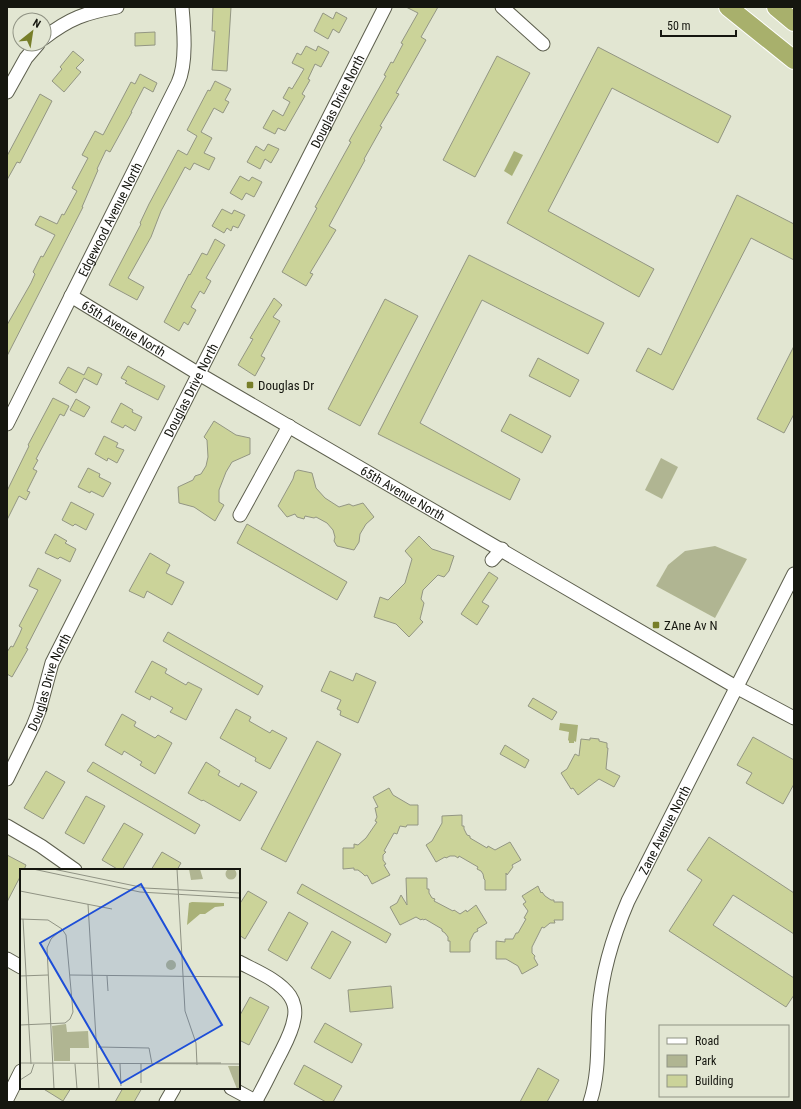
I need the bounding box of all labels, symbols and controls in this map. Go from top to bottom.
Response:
north arrow [12,12,52,52]
scale bar [661,12,736,38]
text: N [31,16,43,31]
text: 50 m [667,19,691,33]
street label: Douglas Drive North [308,52,368,151]
street label: Edgewood Avenue North [75,160,145,279]
street label: 65th Avenue North [79,297,168,360]
street label: Douglas Drive North [161,341,221,440]
place label: Douglas Dr [258,378,314,393]
marker: Douglas Dr [245,380,255,390]
street label: 65th Avenue North [358,463,448,524]
place label: ZAne Av N [664,618,718,633]
marker: ZAne Av N [651,620,661,630]
street label: Douglas Drive North [25,631,74,733]
street label: Zane Avenue North [636,783,693,877]
inset map [20,869,240,1089]
legend [659,1025,789,1097]
text: Road [695,1034,719,1048]
text: Park [695,1054,717,1068]
text: Building [695,1074,733,1088]

